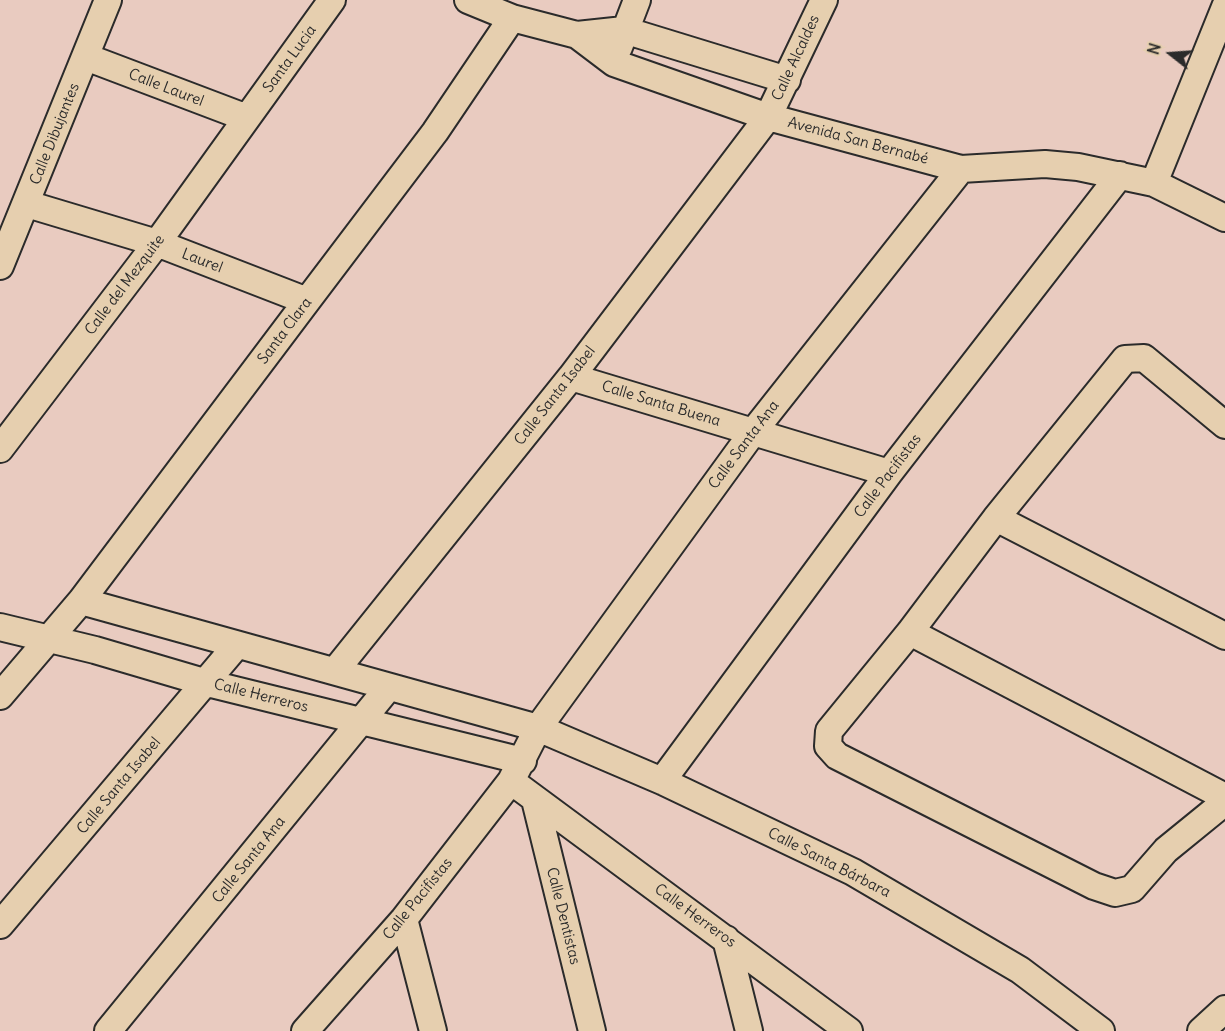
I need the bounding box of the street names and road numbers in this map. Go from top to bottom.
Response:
street label: Calle Alcaldes [768,12,824,104]
street label: Santa Lucia [260,22,320,96]
street label: Calle Laurel [126,65,206,111]
street label: Calle Dibujantes [26,81,84,187]
street label: Avenida San Bernabé [786,114,930,168]
street label: Calle del Mezquite [81,231,169,339]
street label: Laurel [179,245,225,277]
street label: Santa Clara [254,294,316,368]
street label: Calle Santa Isabel [511,343,599,449]
street label: Calle Santa Buena [599,377,723,431]
street label: Calle Santa Ana [705,397,783,493]
street label: Calle Pacifistas [851,431,925,521]
street label: Calle Herreros [212,676,310,716]
street label: Calle Santa Isabel [73,734,165,838]
street label: Calle Santa Ana [209,813,289,907]
street label: Calle Santa Bárbara [765,824,893,902]
street label: Calle Pacifistas [379,854,457,944]
street label: Calle Dentistas [542,865,584,967]
street label: Calle Herreros [651,880,739,952]

